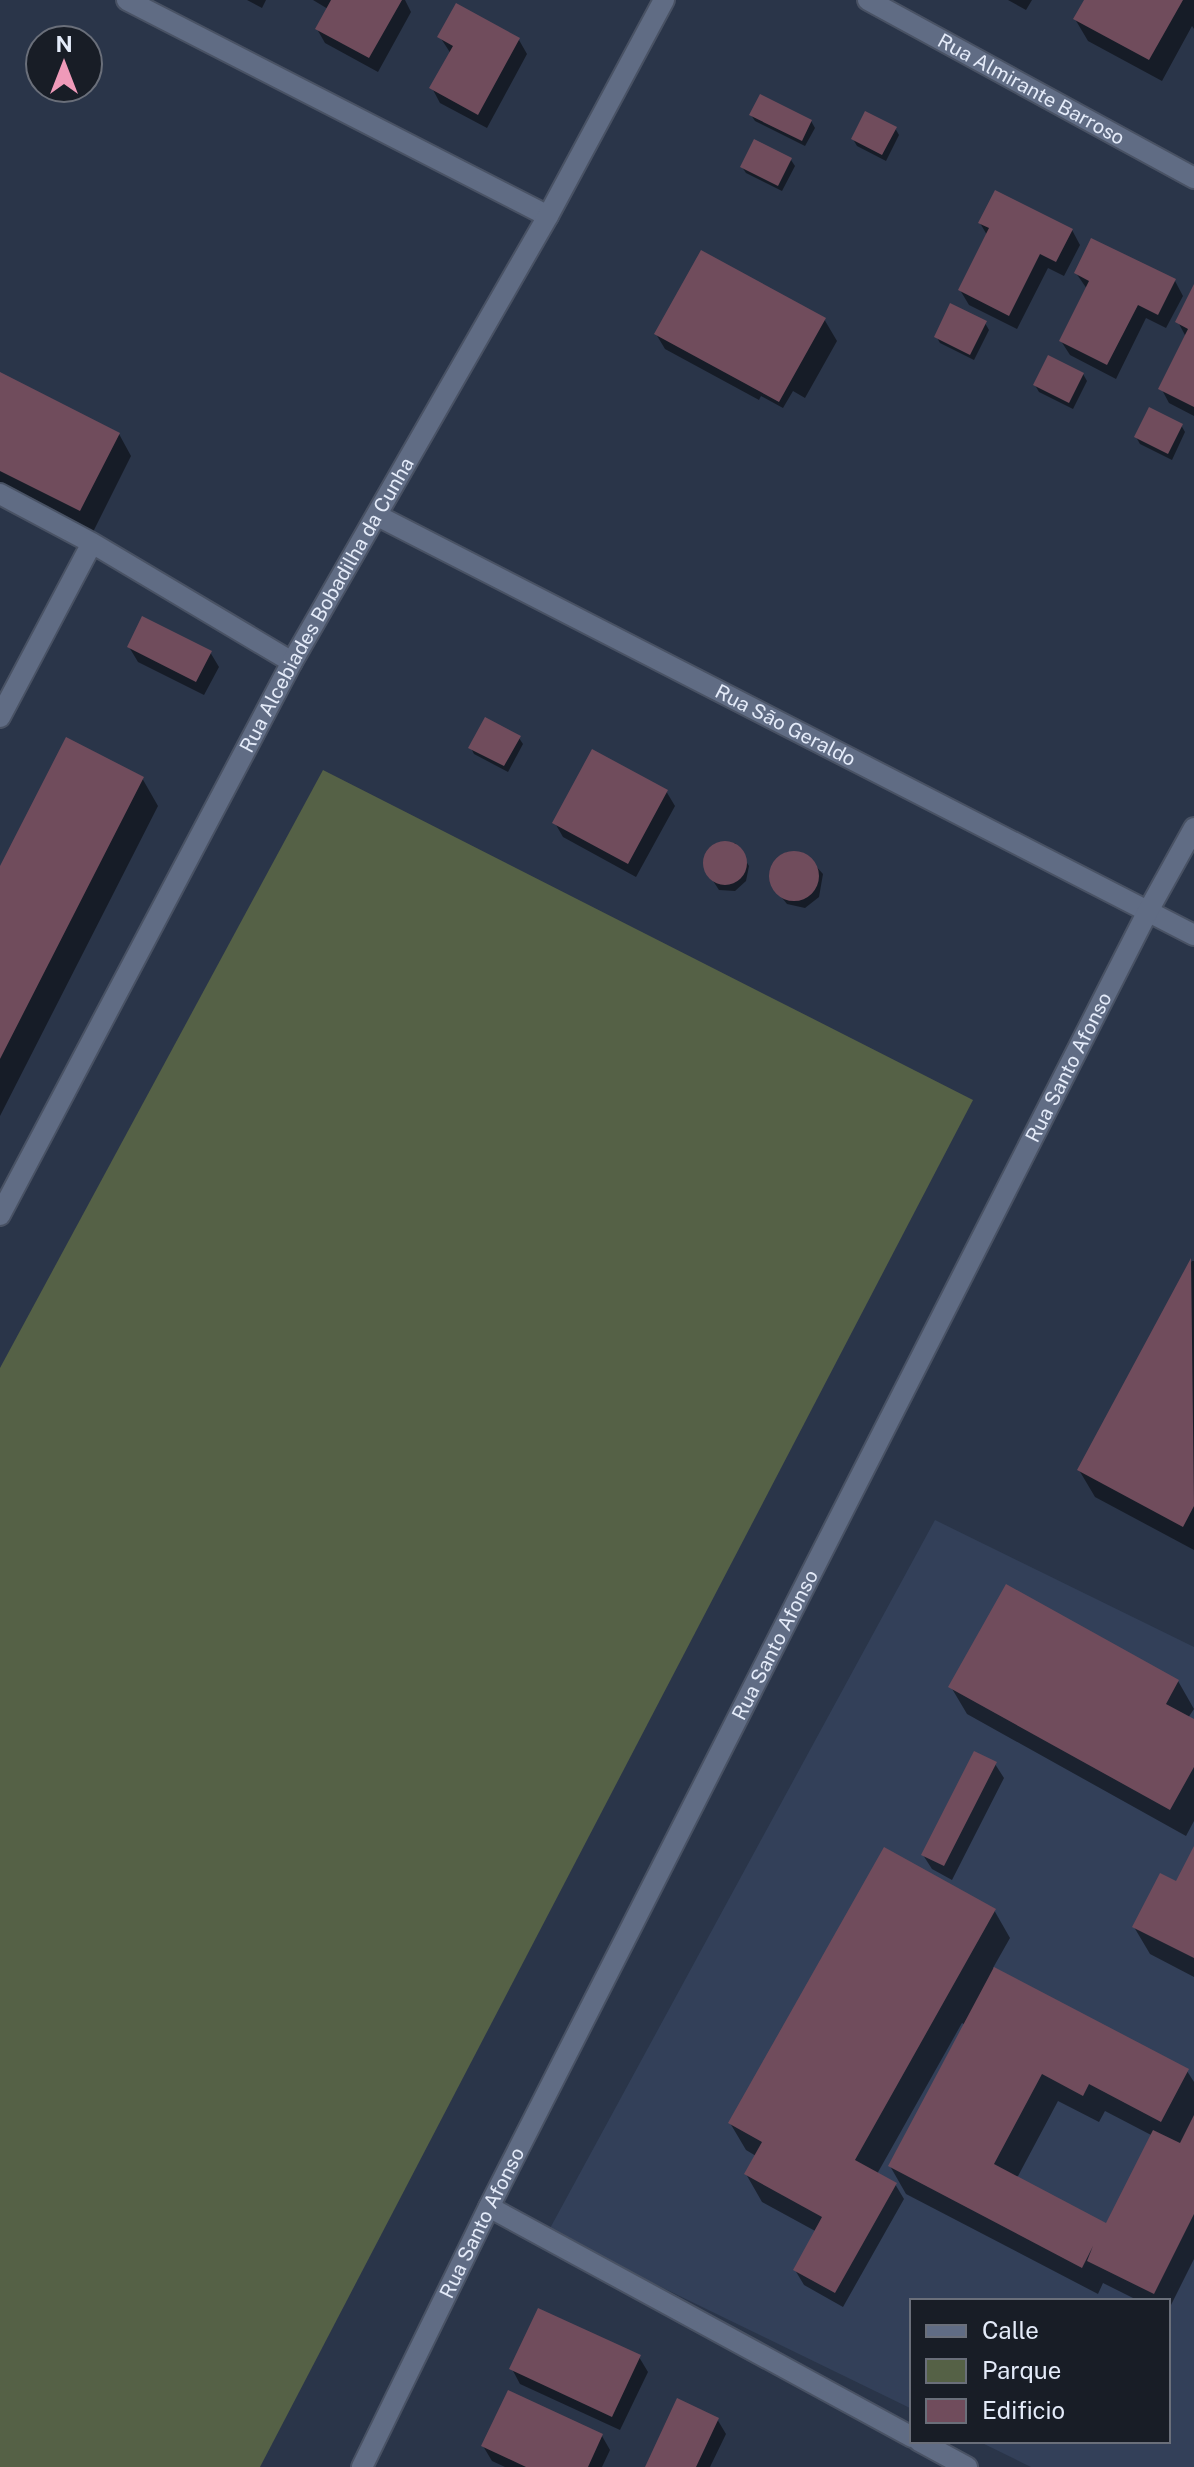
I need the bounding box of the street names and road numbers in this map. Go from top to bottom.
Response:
street label: Rua Almirante Barroso [934,28,1129,150]
street label: Rua Alcebiades Bobadilha da Cunha [234,453,419,757]
street label: Rua São Geraldo [711,679,860,771]
street label: Rua Santo Afonso [1020,988,1117,1146]
street label: Rua Santo Afonso [727,1566,823,1724]
street label: Rua Santo Afonso [434,2143,529,2302]

